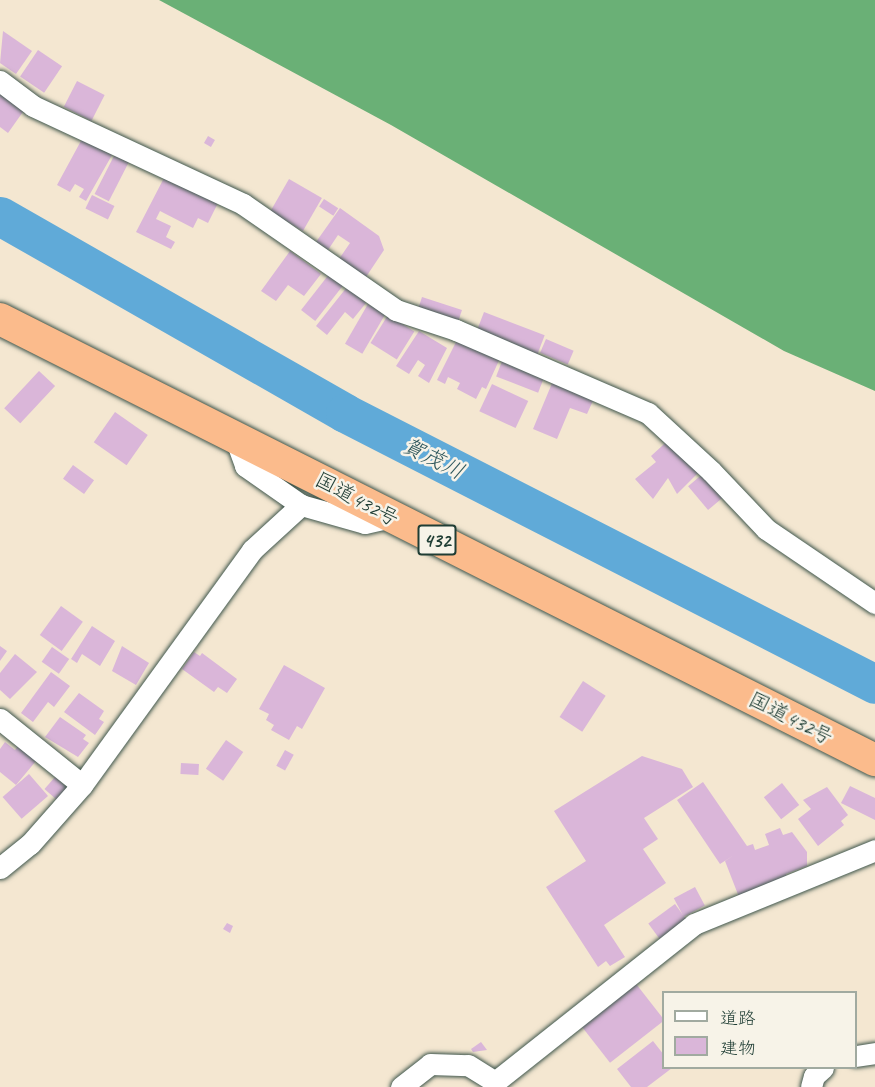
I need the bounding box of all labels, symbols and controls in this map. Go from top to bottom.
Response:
water label: 賀茂川 [398,432,468,486]
street label: 国道432号 [311,466,403,532]
road number: 432 [418,523,456,557]
street label: 国道432号 [745,686,837,750]
legend [662,991,857,1069]
text: 道路 [720,1007,756,1029]
text: 建物 [720,1037,756,1059]

